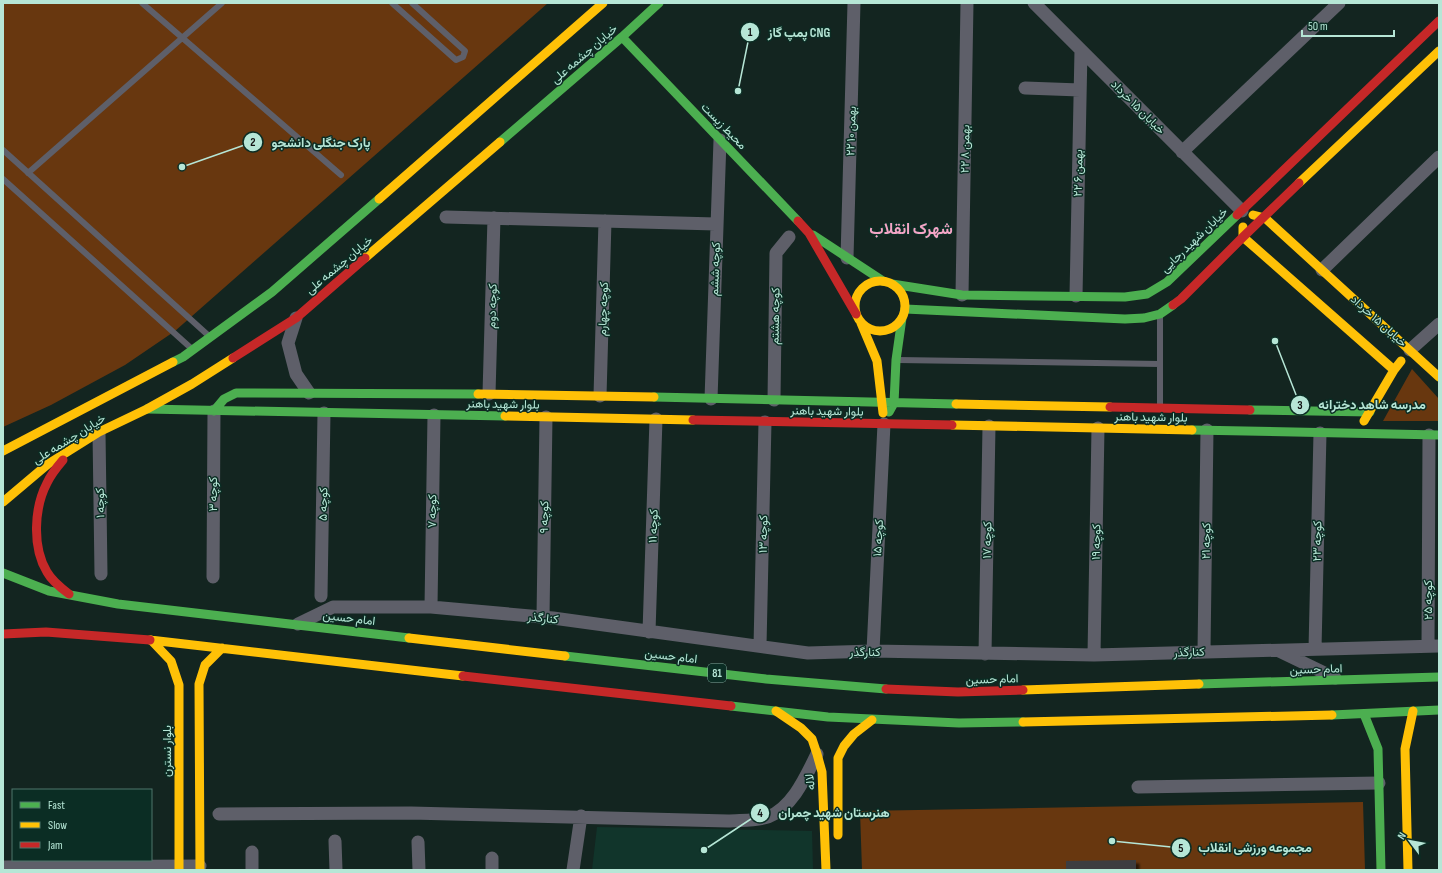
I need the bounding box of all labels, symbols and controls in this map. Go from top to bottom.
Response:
scale bar [1302,12,1394,38]
callout: پمپ گاز CNG [740,19,839,44]
text: 50 m [1308,19,1328,34]
street label: خیابان چشمه علی [548,21,621,87]
text: 1 [748,25,753,40]
text: پمپ گاز CNG [767,25,830,42]
street label: خیابان ۱۵ خرداد [1107,77,1168,138]
street label: محیط زیست [698,100,750,153]
street label: ۲۲ بهمن ۱۰ [843,106,860,156]
street label: ۲۲ بهمن ۸ [958,125,973,173]
callout: پارک جنگلی دانشجو [243,130,378,155]
text: 2 [250,135,256,150]
text: پارک جنگلی دانشجو [272,135,370,152]
street label: ۲۲ بهمن ۶ [1071,149,1086,197]
street label: خیابان شهید رجایی [1158,204,1231,276]
district label: شهرک انقلاب [869,220,953,239]
street label: خیابان چشمه علی [303,233,376,298]
street label: کوچه ششم [707,242,724,296]
street label: کوچه چهارم [595,282,612,336]
street label: کوچه دوم [484,283,501,329]
street label: کوچه هشتم [768,287,783,345]
street label: خیابان ۱۵ خرداد [1347,292,1410,351]
callout: مدرسه شاهد دخترانه [1290,392,1434,417]
street label: بلوار شهید باهنر [465,396,540,413]
text: مدرسه شاهد دخترانه [1318,397,1426,413]
text: 3 [1297,398,1303,413]
street label: بلوار شهید باهنر [789,403,864,420]
street label: بلوار شهید باهنر [1113,409,1188,426]
street label: خیابان چشمه علی [30,411,109,468]
street label: کوچه ۳ [206,477,221,511]
street label: کوچه ۵ [316,487,331,521]
street label: کوچه ۱ [93,488,108,518]
street label: کوچه ۷ [425,494,440,528]
street label: کوچه ۹ [537,501,552,533]
street label: کوچه ۱۱ [645,509,662,543]
street label: کوچه ۱۳ [756,515,771,553]
street label: کوچه ۱۵ [870,519,887,557]
street label: کوچه ۲۳ [1310,520,1325,562]
street label: کوچه ۱۷ [980,521,995,559]
street label: کوچه ۲۱ [1199,523,1214,559]
street label: کوچه ۱۹ [1089,524,1104,560]
street label: کوچه ۲۵ [1421,580,1436,620]
street label: امام حسین [322,608,376,629]
street label: کنارگذر [526,609,559,628]
street label: کنارگذر [1172,644,1205,661]
street label: کنارگذر [848,645,881,660]
street label: امام حسین [644,646,698,667]
street label: امام حسین [1289,661,1343,678]
road number: 81 [708,664,726,682]
street label: امام حسین [965,671,1019,688]
street label: بلوار نسترن [160,725,175,777]
street label: لاله [802,773,819,791]
legend [12,789,152,861]
text: Fast [48,798,65,813]
callout: هنرستان شهید چمران [750,800,898,825]
text: هنرستان شهید چمران [778,805,890,822]
text: 4 [757,806,763,821]
text: Slow [48,818,67,833]
north arrow [1390,821,1430,861]
text: N [1395,830,1409,842]
callout: مجموعه ورزشی انقلاب [1171,835,1320,860]
text: Jam [47,838,63,853]
text: مجموعه ورزشی انقلاب [1198,840,1312,856]
text: 5 [1178,841,1184,856]

